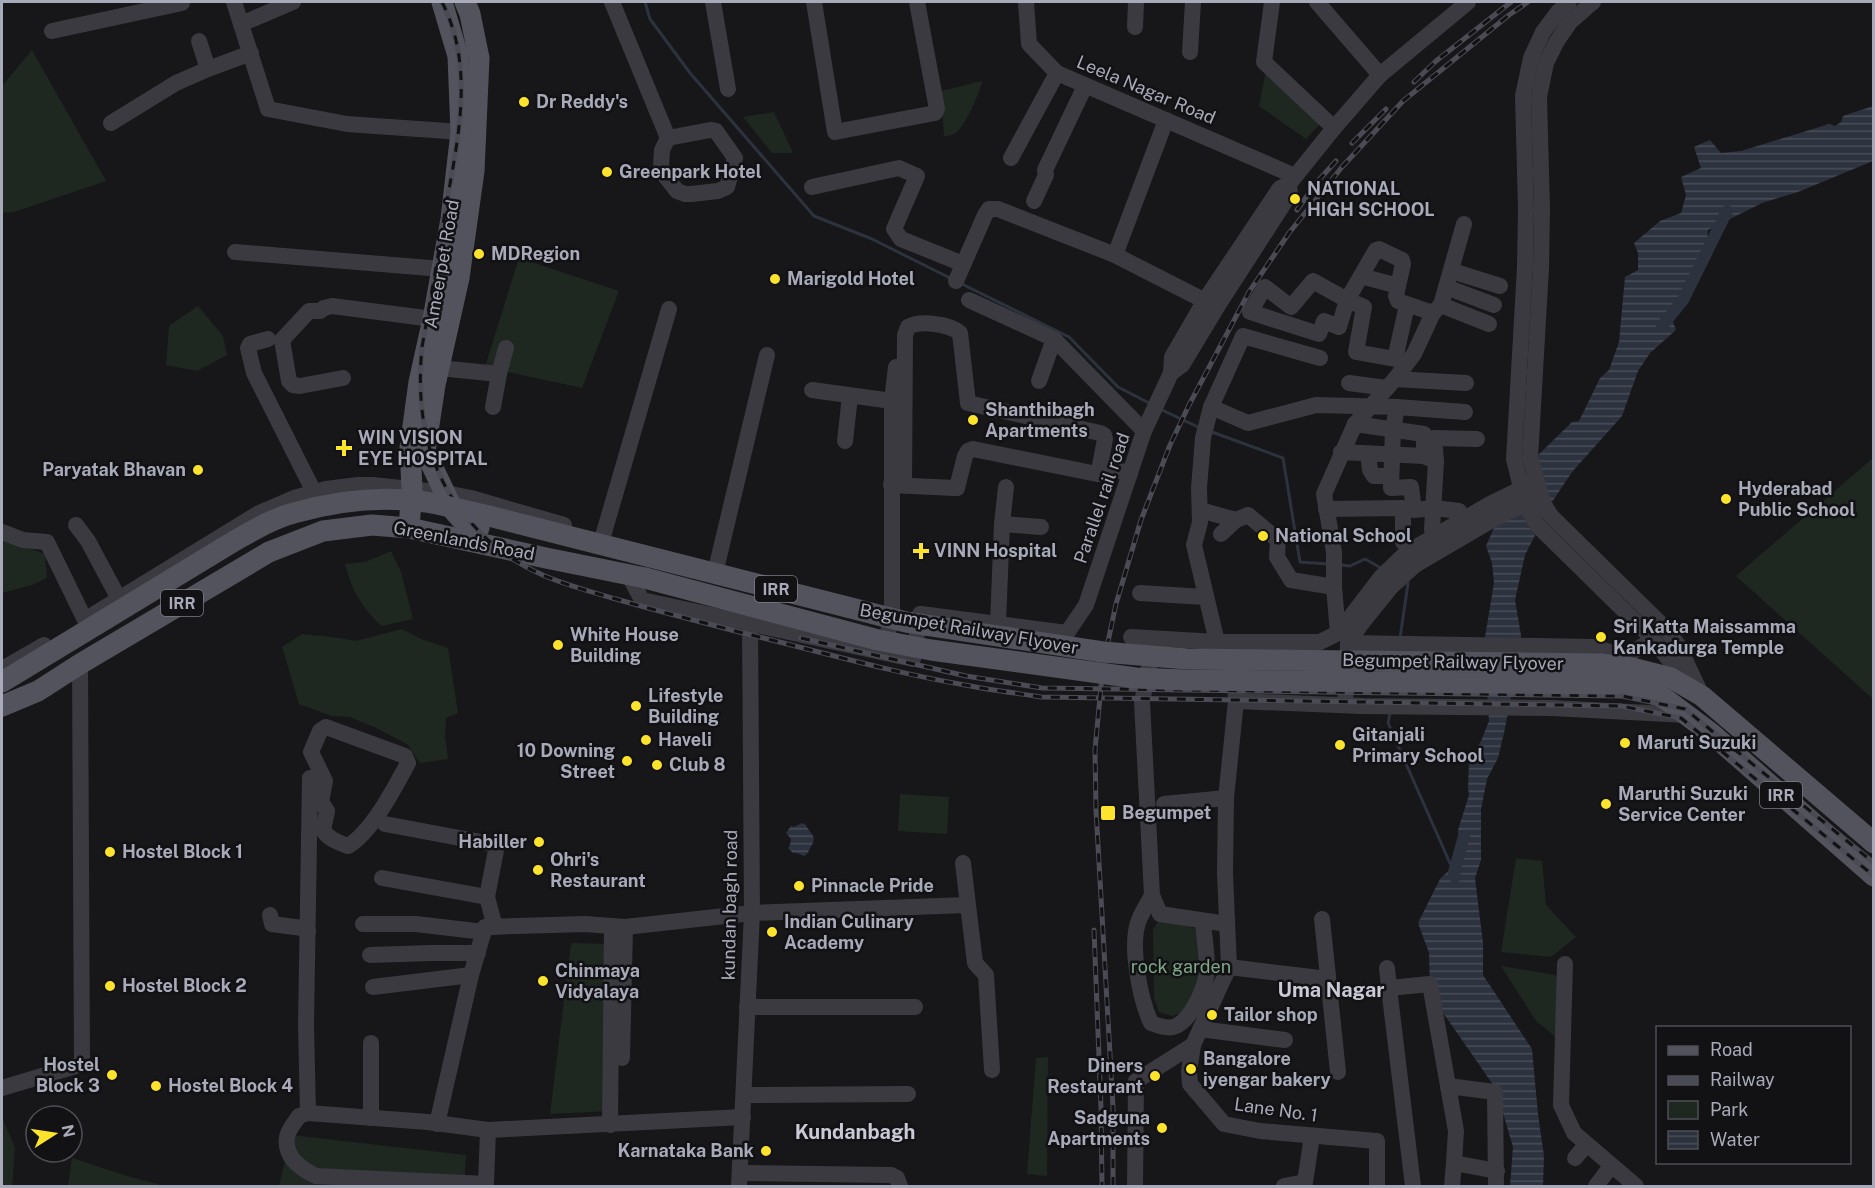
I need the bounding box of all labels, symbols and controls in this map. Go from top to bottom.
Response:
street label: Leela Nagar Road [1074,51,1219,128]
place label: Dr Reddy's [536,91,628,112]
marker: Dr Reddy's [517,95,531,109]
place label: Greenpark Hotel [619,161,762,182]
marker: Greenpark Hotel [600,165,614,179]
place label: NATIONAL HIGH SCHOOL [1307,178,1435,220]
marker: NATIONAL HIGH SCHOOL [1288,192,1302,206]
street label: Ameerpet Road [420,198,463,330]
place label: MDRegion [491,243,580,264]
marker: MDRegion [472,247,486,261]
place label: Marigold Hotel [787,268,915,289]
marker: Marigold Hotel [768,272,782,286]
place label: Shanthibagh Apartments [985,399,1095,441]
marker: Shanthibagh Apartments [966,413,980,427]
place label: WIN VISION EYE HOSPITAL [358,427,488,469]
street label: Parallel rail road [1069,430,1134,566]
marker: WIN VISION EYE HOSPITAL [335,439,353,457]
place label: Paryatak Bhavan [42,459,186,480]
marker: Paryatak Bhavan [191,463,205,477]
place label: Hyderabad Public School [1738,478,1855,520]
marker: Hyderabad Public School [1719,492,1733,506]
street label: Greenlands Road [392,517,536,564]
place label: National School [1275,525,1412,546]
marker: National School [1256,529,1270,543]
place label: VINN Hospital [934,540,1057,561]
marker: VINN Hospital [912,542,930,560]
road number: IRR [755,576,797,602]
road number: IRR [161,590,203,616]
street label: Begumpet Railway Flyover [858,599,1080,658]
place label: Sri Katta Maissamma Kankadurga Temple [1613,616,1796,658]
place label: White House Building [570,624,679,666]
marker: Sri Katta Maissamma Kankadurga Temple [1594,630,1608,644]
marker: White House Building [551,638,565,652]
street label: Begumpet Railway Flyover [1342,649,1564,674]
place label: Lifestyle Building [648,685,723,727]
marker: Lifestyle Building [629,699,643,713]
place label: Gitanjali Primary School [1352,724,1484,766]
place label: Haveli [658,729,712,750]
place label: Maruti Suzuki [1637,732,1756,753]
marker: Haveli [639,733,653,747]
marker: Maruti Suzuki [1618,736,1632,750]
marker: Gitanjali Primary School [1333,738,1347,752]
place label: 10 Downing Street [517,740,615,782]
marker: 10 Downing Street [620,754,634,768]
place label: Club 8 [669,754,726,775]
marker: Club 8 [650,758,664,772]
road number: IRR [1760,782,1802,808]
place label: Maruthi Suzuki Service Center [1618,783,1748,825]
marker: Maruthi Suzuki Service Center [1599,797,1613,811]
place label: Begumpet [1122,802,1211,823]
marker: Begumpet [1099,804,1117,822]
street label: kundan bagh road [718,830,741,980]
place label: Habiller [458,831,528,852]
marker: Habiller [532,835,546,849]
place label: Hostel Block 1 [122,841,243,862]
marker: Hostel Block 1 [103,845,117,859]
place label: Ohri's Restaurant [550,849,646,891]
marker: Ohri's Restaurant [531,863,545,877]
place label: Pinnacle Pride [811,875,934,896]
marker: Pinnacle Pride [792,879,806,893]
place label: Indian Culinary Academy [784,911,914,953]
marker: Indian Culinary Academy [765,925,779,939]
park label: rock garden [1131,956,1231,977]
place label: Chinmaya Vidyalaya [555,960,640,1002]
marker: Chinmaya Vidyalaya [536,974,550,988]
place label: Hostel Block 2 [122,975,247,996]
district label: Uma Nagar [1278,978,1384,1002]
marker: Hostel Block 2 [103,979,117,993]
place label: Tailor shop [1224,1004,1318,1025]
marker: Tailor shop [1205,1008,1219,1022]
legend [1656,1026,1851,1164]
text: Road [1710,1039,1753,1060]
place label: Bangalore iyengar bakery [1203,1048,1331,1090]
place label: Hostel Block 3 [36,1054,100,1096]
place label: Diners Restaurant [1047,1055,1143,1097]
marker: Bangalore iyengar bakery [1184,1062,1198,1076]
marker: Hostel Block 3 [105,1068,119,1082]
marker: Diners Restaurant [1148,1069,1162,1083]
text: Railway [1710,1069,1775,1090]
place label: Hostel Block 4 [168,1075,293,1096]
marker: Hostel Block 4 [149,1079,163,1093]
street label: Lane No. 1 [1233,1093,1319,1126]
text: Park [1710,1099,1748,1120]
north arrow [24,1104,84,1164]
place label: Sadguna Apartments [1047,1107,1150,1149]
district label: Kundanbagh [795,1120,915,1144]
marker: Sadguna Apartments [1155,1121,1169,1135]
text: N [58,1123,79,1139]
text: Water [1710,1129,1760,1150]
place label: Karnataka Bank [618,1140,755,1161]
marker: Karnataka Bank [759,1144,773,1158]

